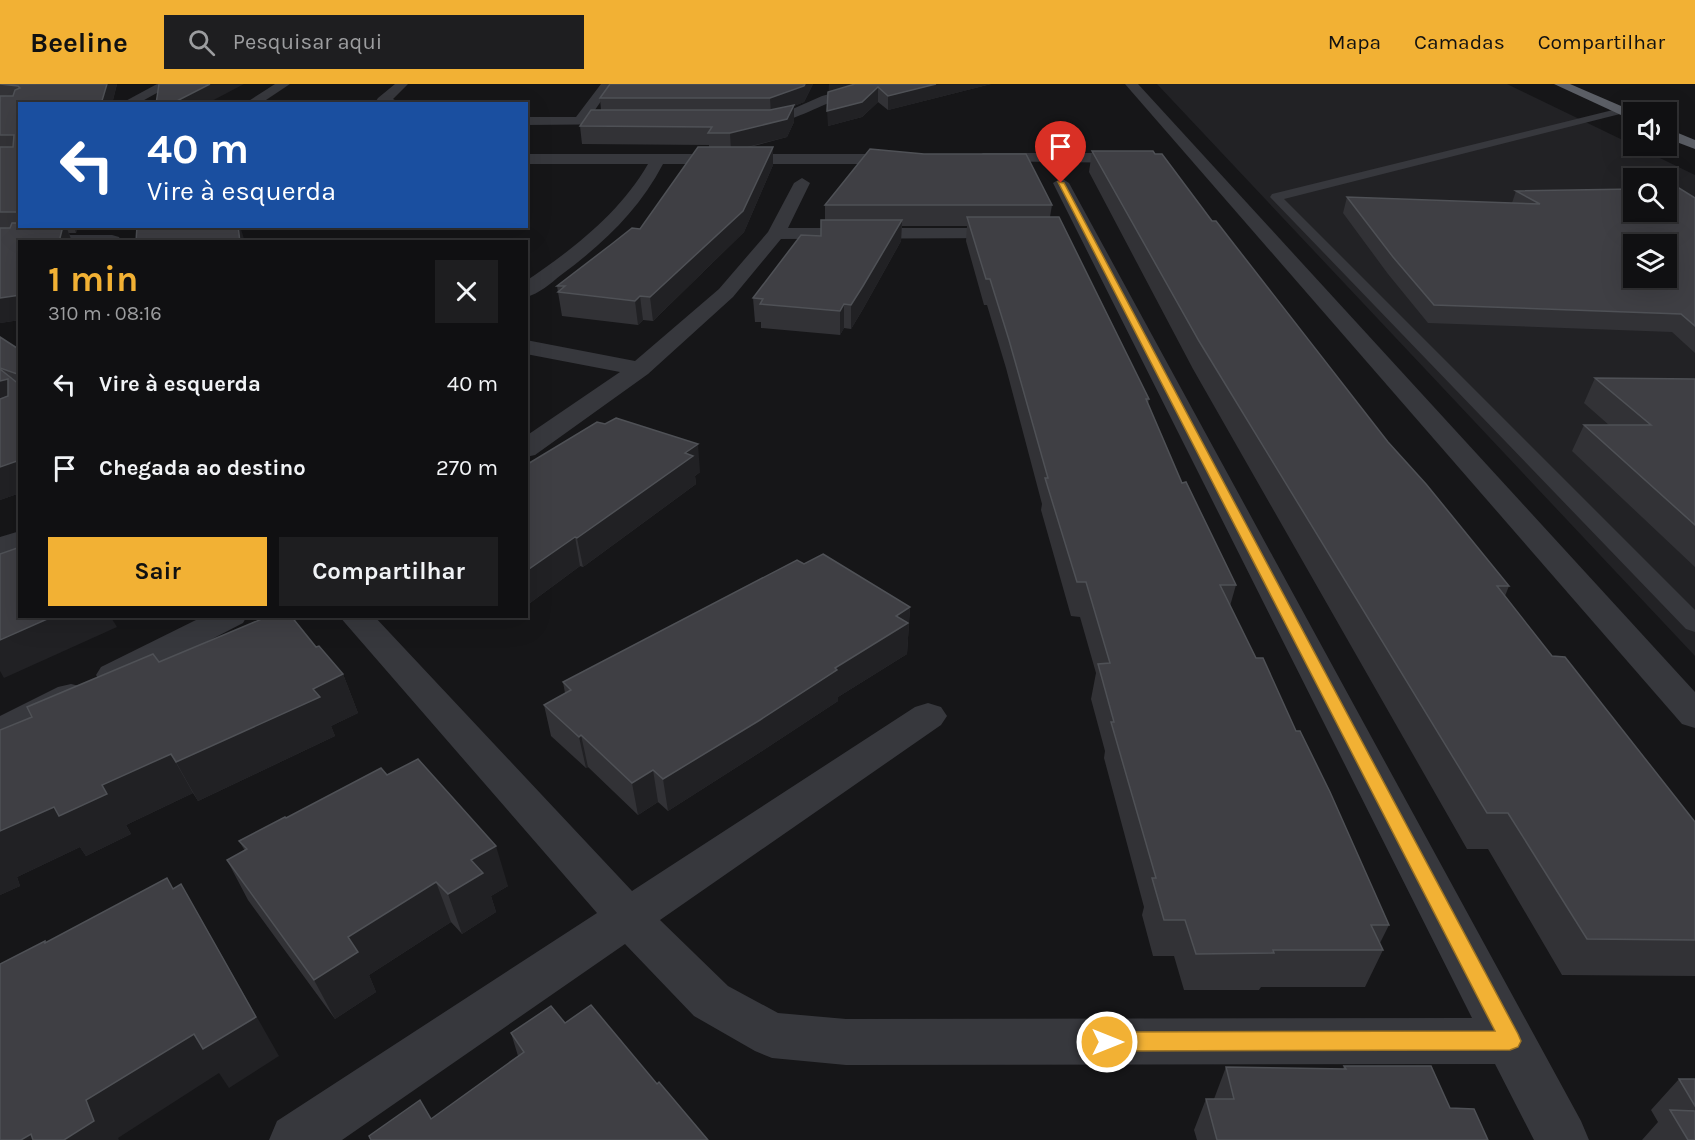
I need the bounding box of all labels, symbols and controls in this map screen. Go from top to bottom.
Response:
search box [164,15,584,69]
text: Beeline [30,26,128,59]
icon: search [185,26,218,59]
text: Pesquisar aqui [233,29,382,55]
text: Mapa [1328,30,1381,54]
text: Camadas [1414,30,1505,54]
text: Compartilhar [1538,30,1665,54]
map controls [1623,102,1677,288]
button: sound [1623,102,1677,156]
pin [1035,121,1086,183]
text: 40 m [147,124,249,174]
icon: left [48,126,126,204]
icon: arrive [1044,130,1077,163]
button: search [1623,168,1677,222]
text: Vire à esquerda [147,175,336,207]
button: layers [1623,234,1677,288]
text: 1 min [48,258,138,300]
button: close [435,260,498,323]
text: 310 m · 08:16 [48,302,162,325]
icon: left [48,368,81,401]
text: Vire à esquerda [99,371,261,397]
text: 40 m [447,371,498,397]
icon: arrive [48,452,81,485]
text: Chegada ao destino [99,455,306,481]
text: 270 m [436,455,498,481]
button: Sair [48,537,267,606]
button: Compartilhar [279,537,498,606]
position arrow [1075,1010,1139,1074]

